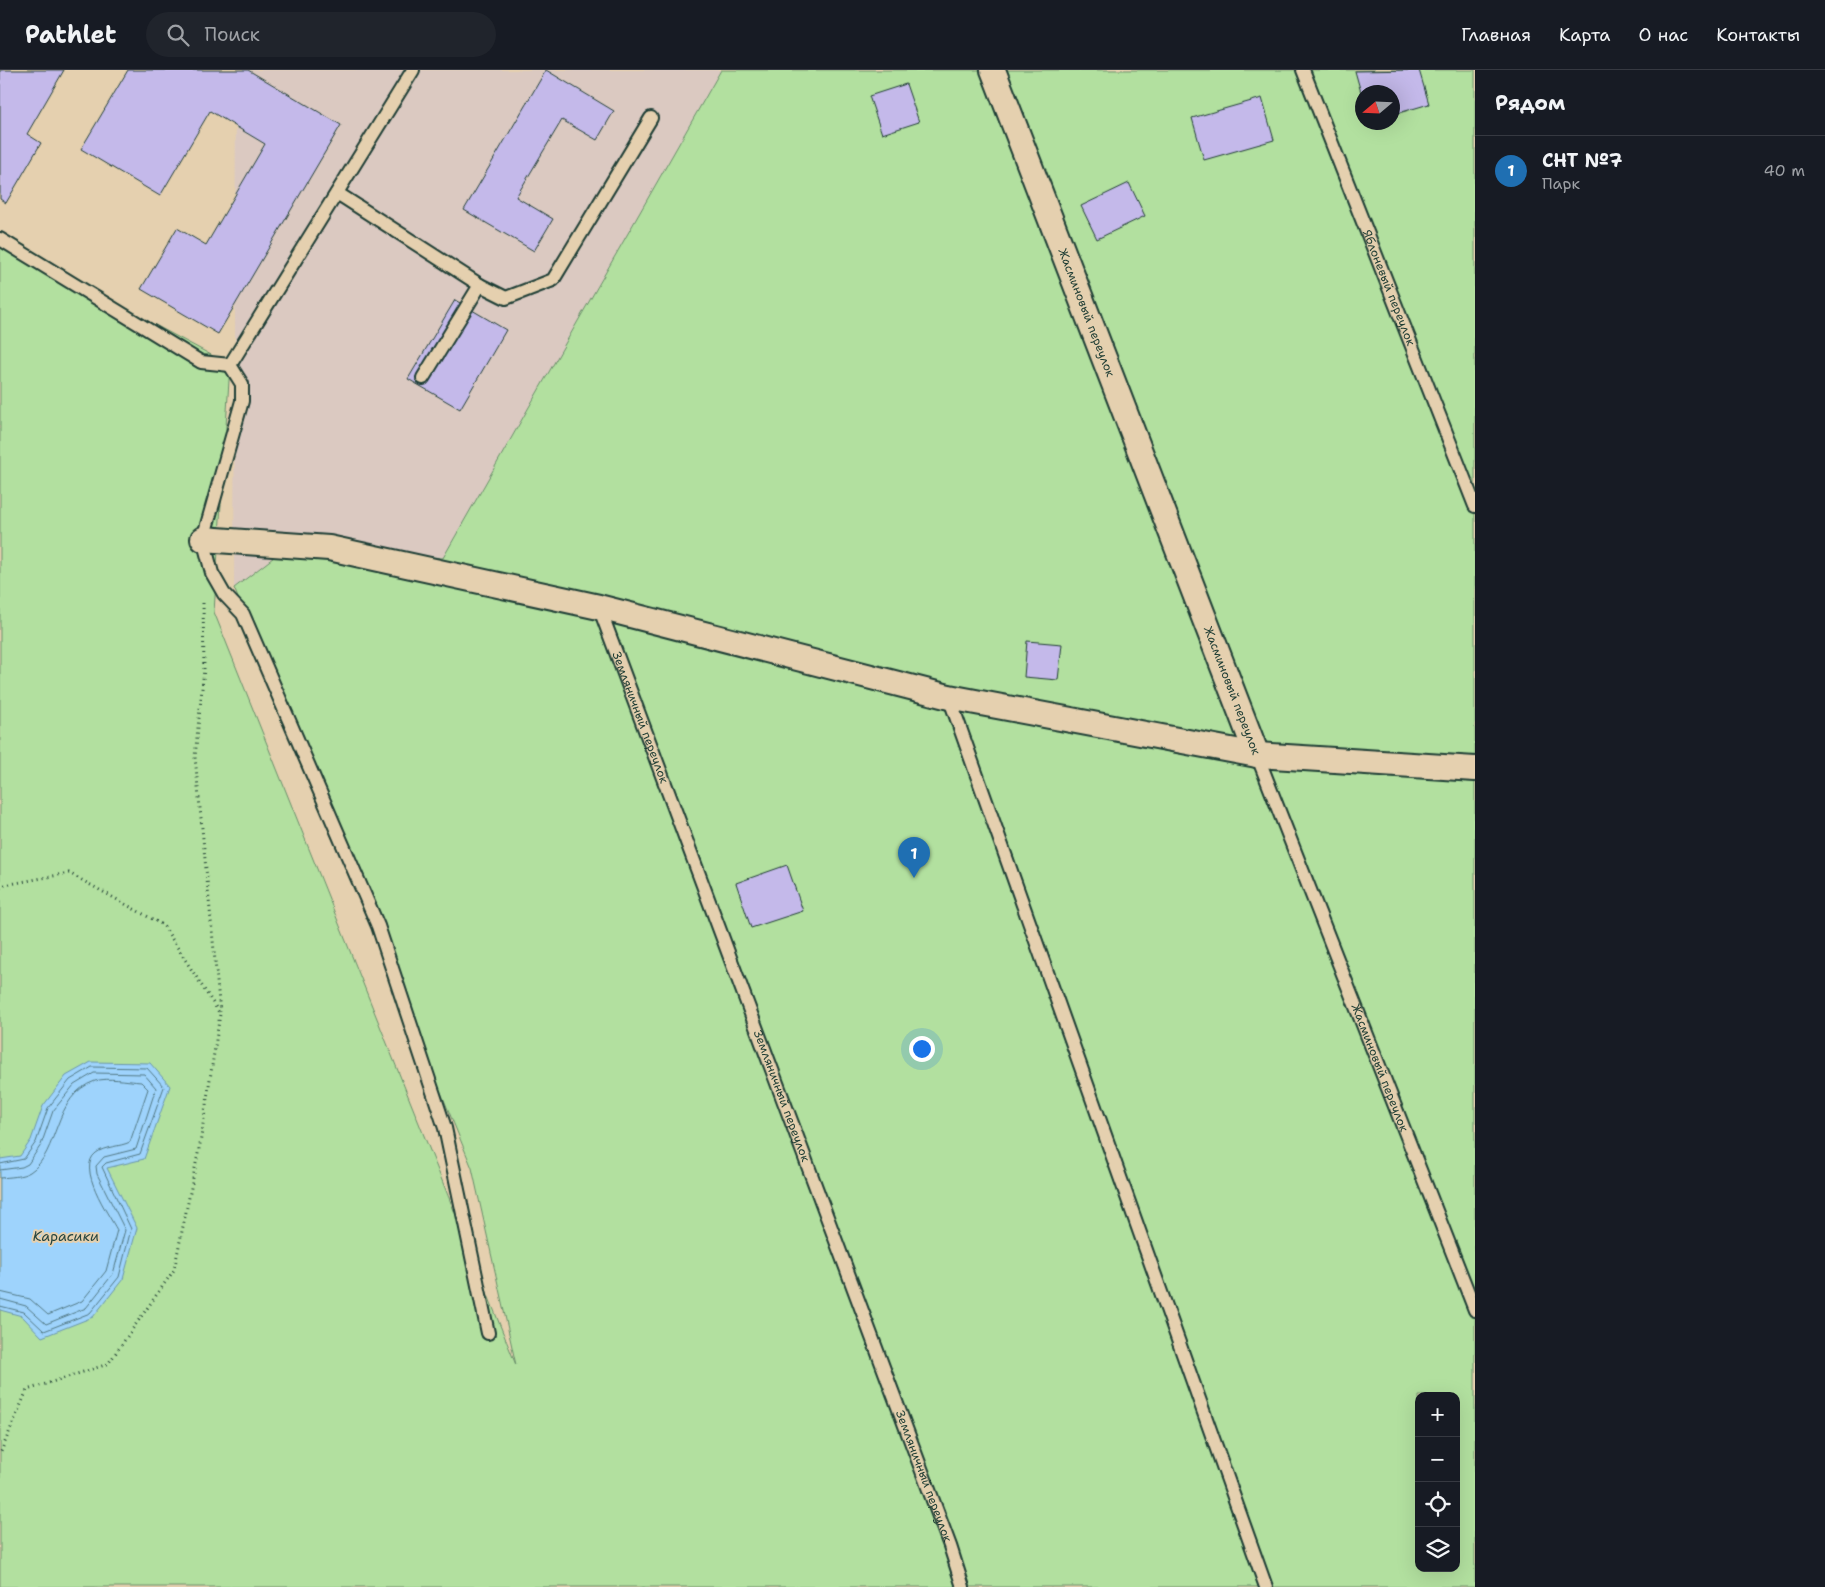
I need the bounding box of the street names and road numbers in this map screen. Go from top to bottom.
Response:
street label: Яблоневый переулок [1359,227,1419,349]
street label: Жасминовый переулок [1054,246,1119,380]
street label: Жасминовый переулок [1200,624,1264,758]
street label: Земляничный переулок [608,649,672,786]
street label: Жасминовый переулок [1347,1001,1412,1135]
street label: Земляничный переулок [750,1028,814,1165]
street label: Земляничный переулок [892,1408,956,1545]

